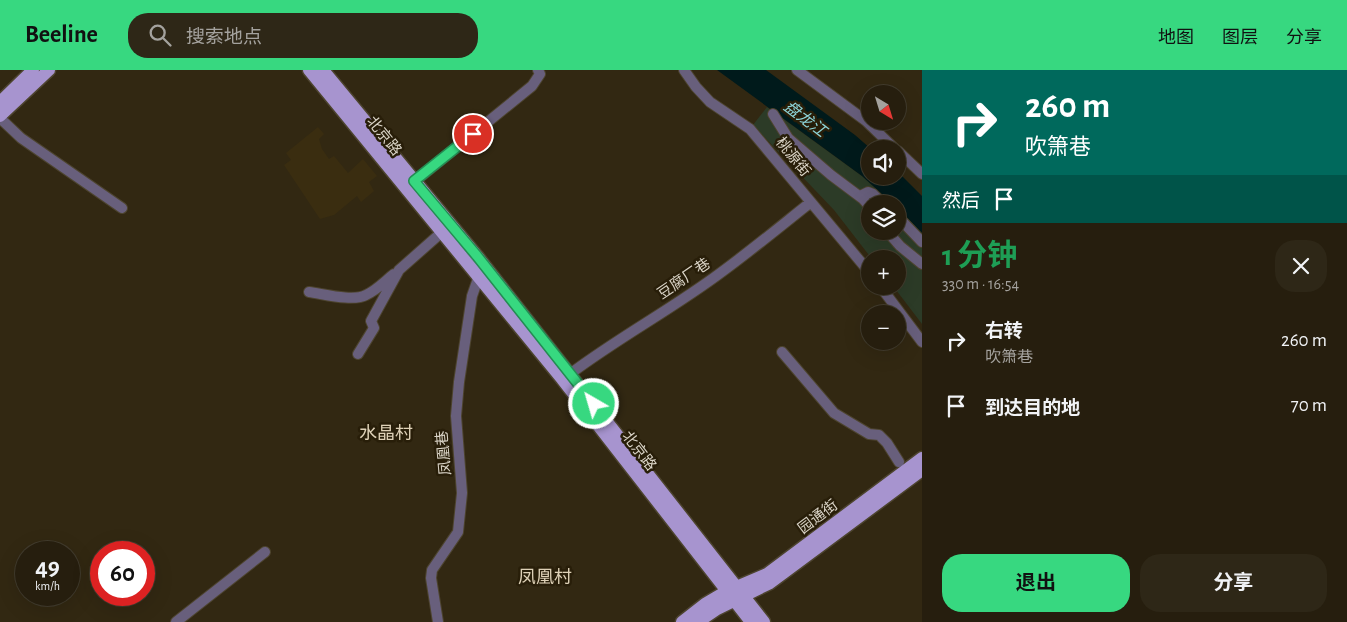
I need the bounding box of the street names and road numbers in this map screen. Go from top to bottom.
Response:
street label: 北京路 [364,113,406,158]
street label: 桃源街 [773,134,814,179]
street label: 豆腐厂巷 [654,255,713,302]
street label: 北京路 [619,427,660,473]
street label: 凤凰巷 [434,430,453,476]
street label: 园通街 [795,497,840,537]

